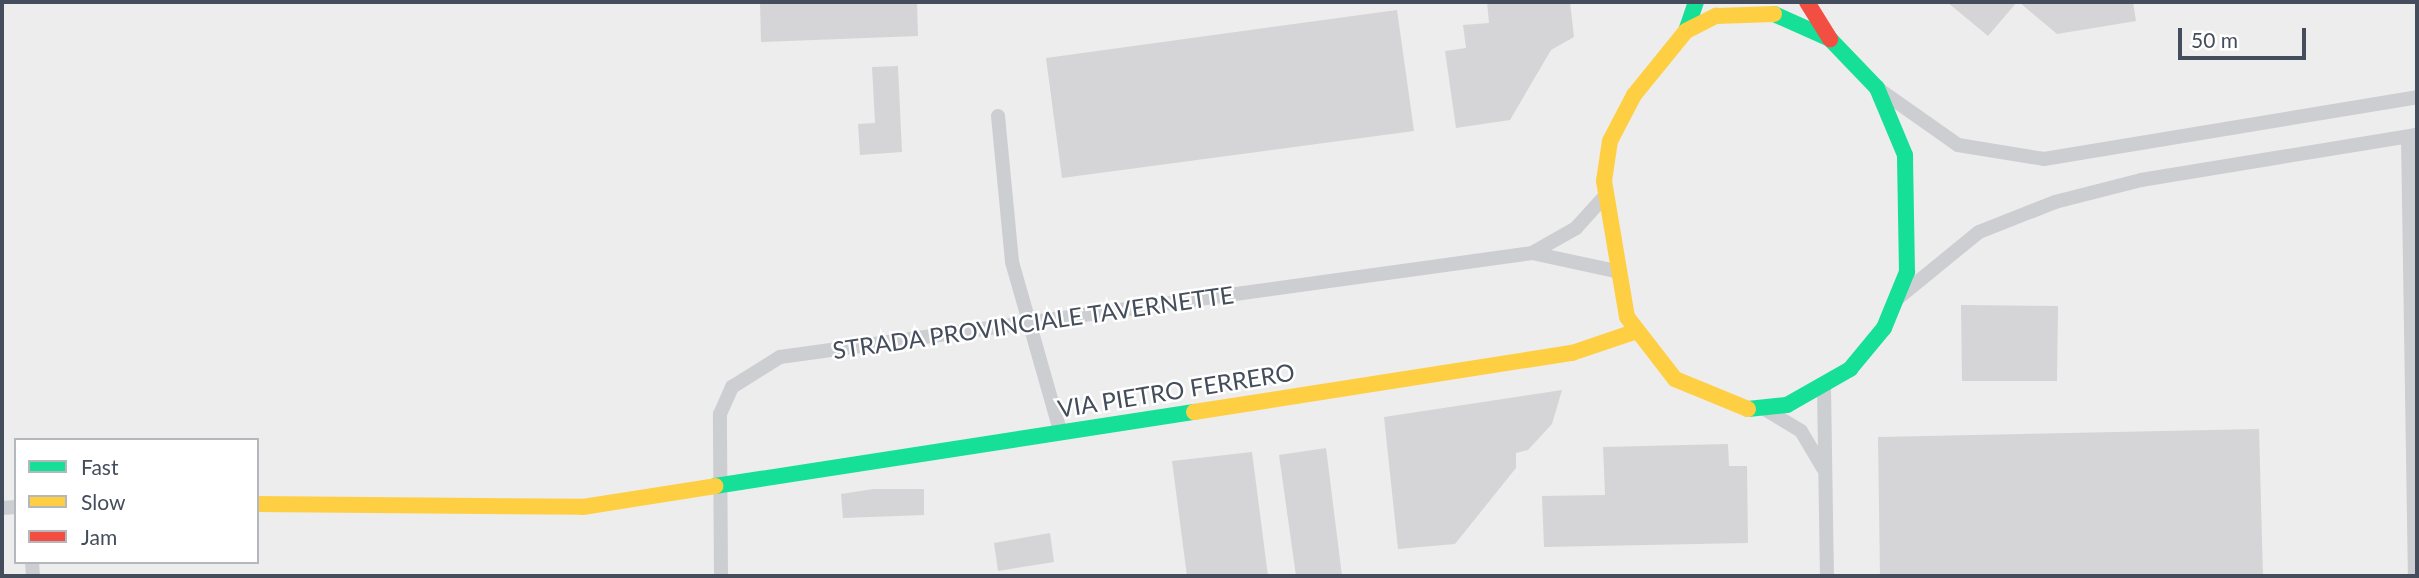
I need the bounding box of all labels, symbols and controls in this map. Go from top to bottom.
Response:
scale bar [2181,14,2309,58]
text: 50 m [2191,27,2238,52]
street label: STRADA PROVINCIALE TAVERNETTE [830,279,1236,365]
street label: VIA PIETRO FERRERO [1055,357,1297,423]
legend [14,438,259,564]
text: Fast [81,454,118,479]
text: Slow [81,489,125,514]
text: Jam [81,524,117,549]

